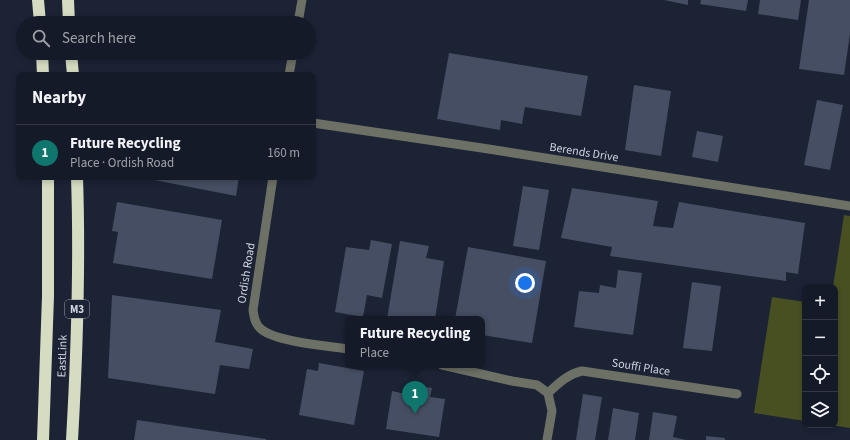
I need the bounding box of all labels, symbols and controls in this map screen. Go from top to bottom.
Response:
search box [16,16,316,60]
icon: search [30,27,52,49]
text: Search here [62,28,136,49]
text: Nearby [32,86,86,110]
text: Future Recycling [70,133,181,154]
street label: Berends Drive [548,139,620,166]
text: 1 [42,144,48,162]
text: 160 m [267,144,300,162]
text: Place · Ordish Road [70,154,174,172]
street label: Ordish Road [233,241,260,305]
your location [515,273,535,293]
map controls [802,284,838,428]
button: + [802,284,838,320]
road number: M3 [65,300,89,318]
popup [345,316,485,368]
button: − [802,320,838,356]
text: Future Recycling [360,323,470,344]
street label: EastLink [53,334,72,378]
text: Place [360,344,389,362]
street label: Souffi Place [611,354,671,380]
button: locate [802,356,838,392]
pin: 1 [402,381,428,414]
button: layers [802,392,838,428]

